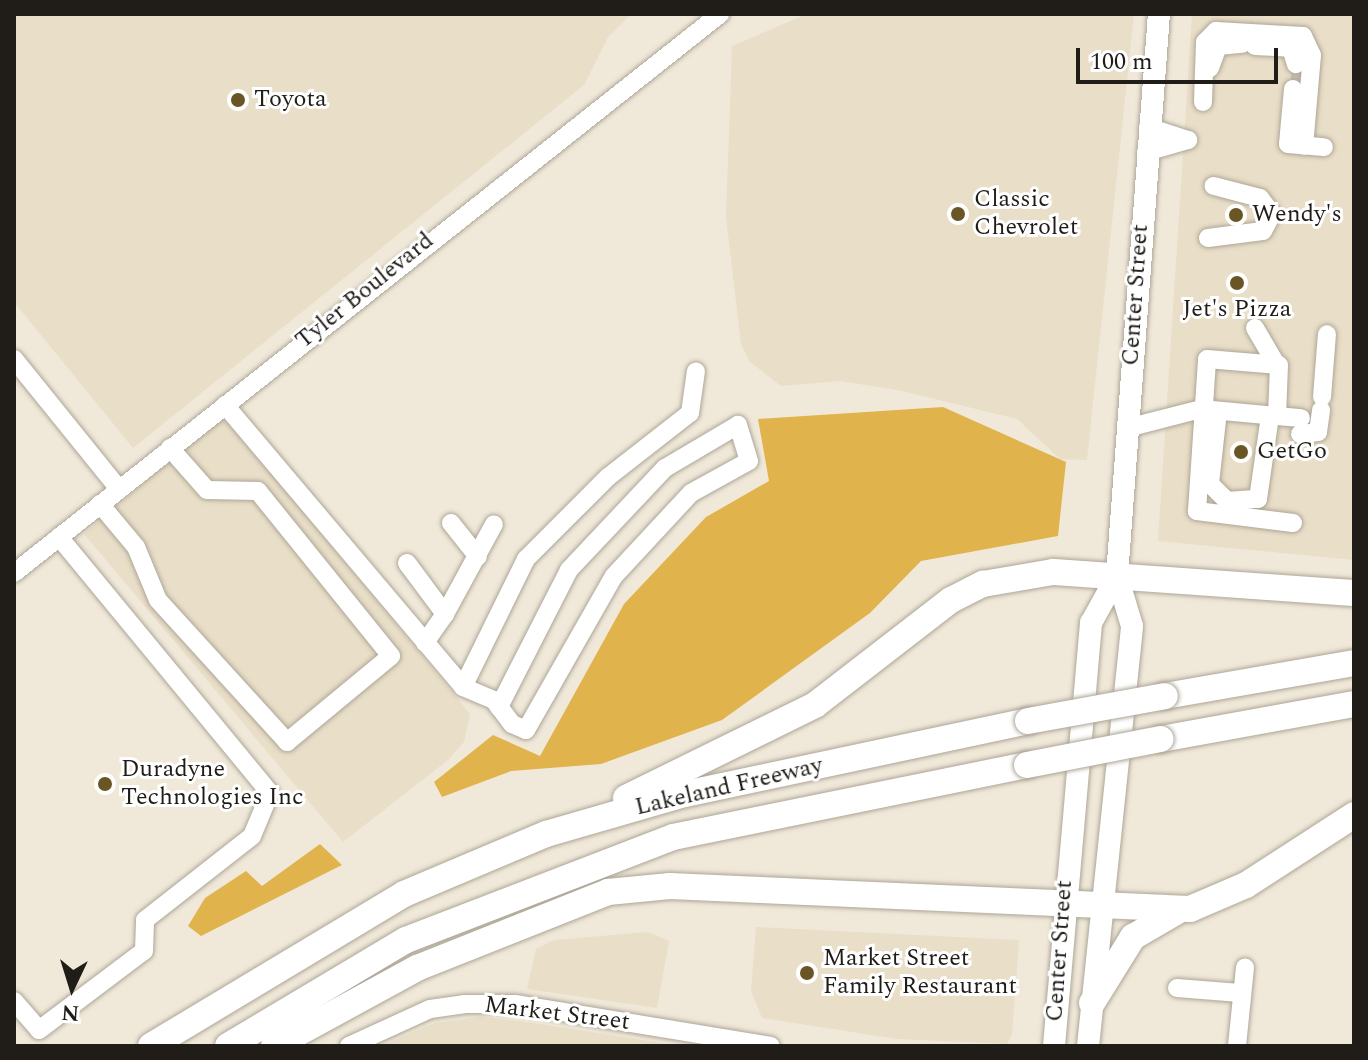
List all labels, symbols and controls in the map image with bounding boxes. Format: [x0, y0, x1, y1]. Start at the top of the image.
scale bar [1080, 32, 1282, 82]
text: 100 m [1090, 44, 1153, 80]
place label: Toyota [254, 86, 327, 114]
marker: Toyota [229, 91, 247, 109]
place label: Classic Chevrolet [974, 186, 1078, 242]
place label: Wendy's [1252, 201, 1342, 229]
marker: Classic Chevrolet [949, 205, 967, 223]
marker: Wendy's [1227, 206, 1245, 224]
street label: Center Street [1117, 223, 1155, 367]
street label: Tyler Boulevard [290, 227, 440, 355]
marker: Jet's Pizza [1228, 274, 1246, 292]
place label: Jet's Pizza [1182, 296, 1292, 324]
place label: GetGo [1257, 438, 1327, 466]
marker: GetGo [1232, 443, 1250, 461]
street label: Lakeland Freeway [632, 751, 826, 823]
place label: Duradyne Technologies Inc [121, 756, 303, 812]
marker: Duradyne Technologies Inc [96, 775, 114, 793]
street label: Center Street [1041, 879, 1079, 1023]
place label: Market Street Family Restaurant [823, 945, 1017, 1001]
north arrow [32, 948, 112, 1028]
marker: Market Street Family Restaurant [798, 964, 816, 982]
street label: Market Street [483, 991, 631, 1037]
text: N [60, 995, 80, 1030]

